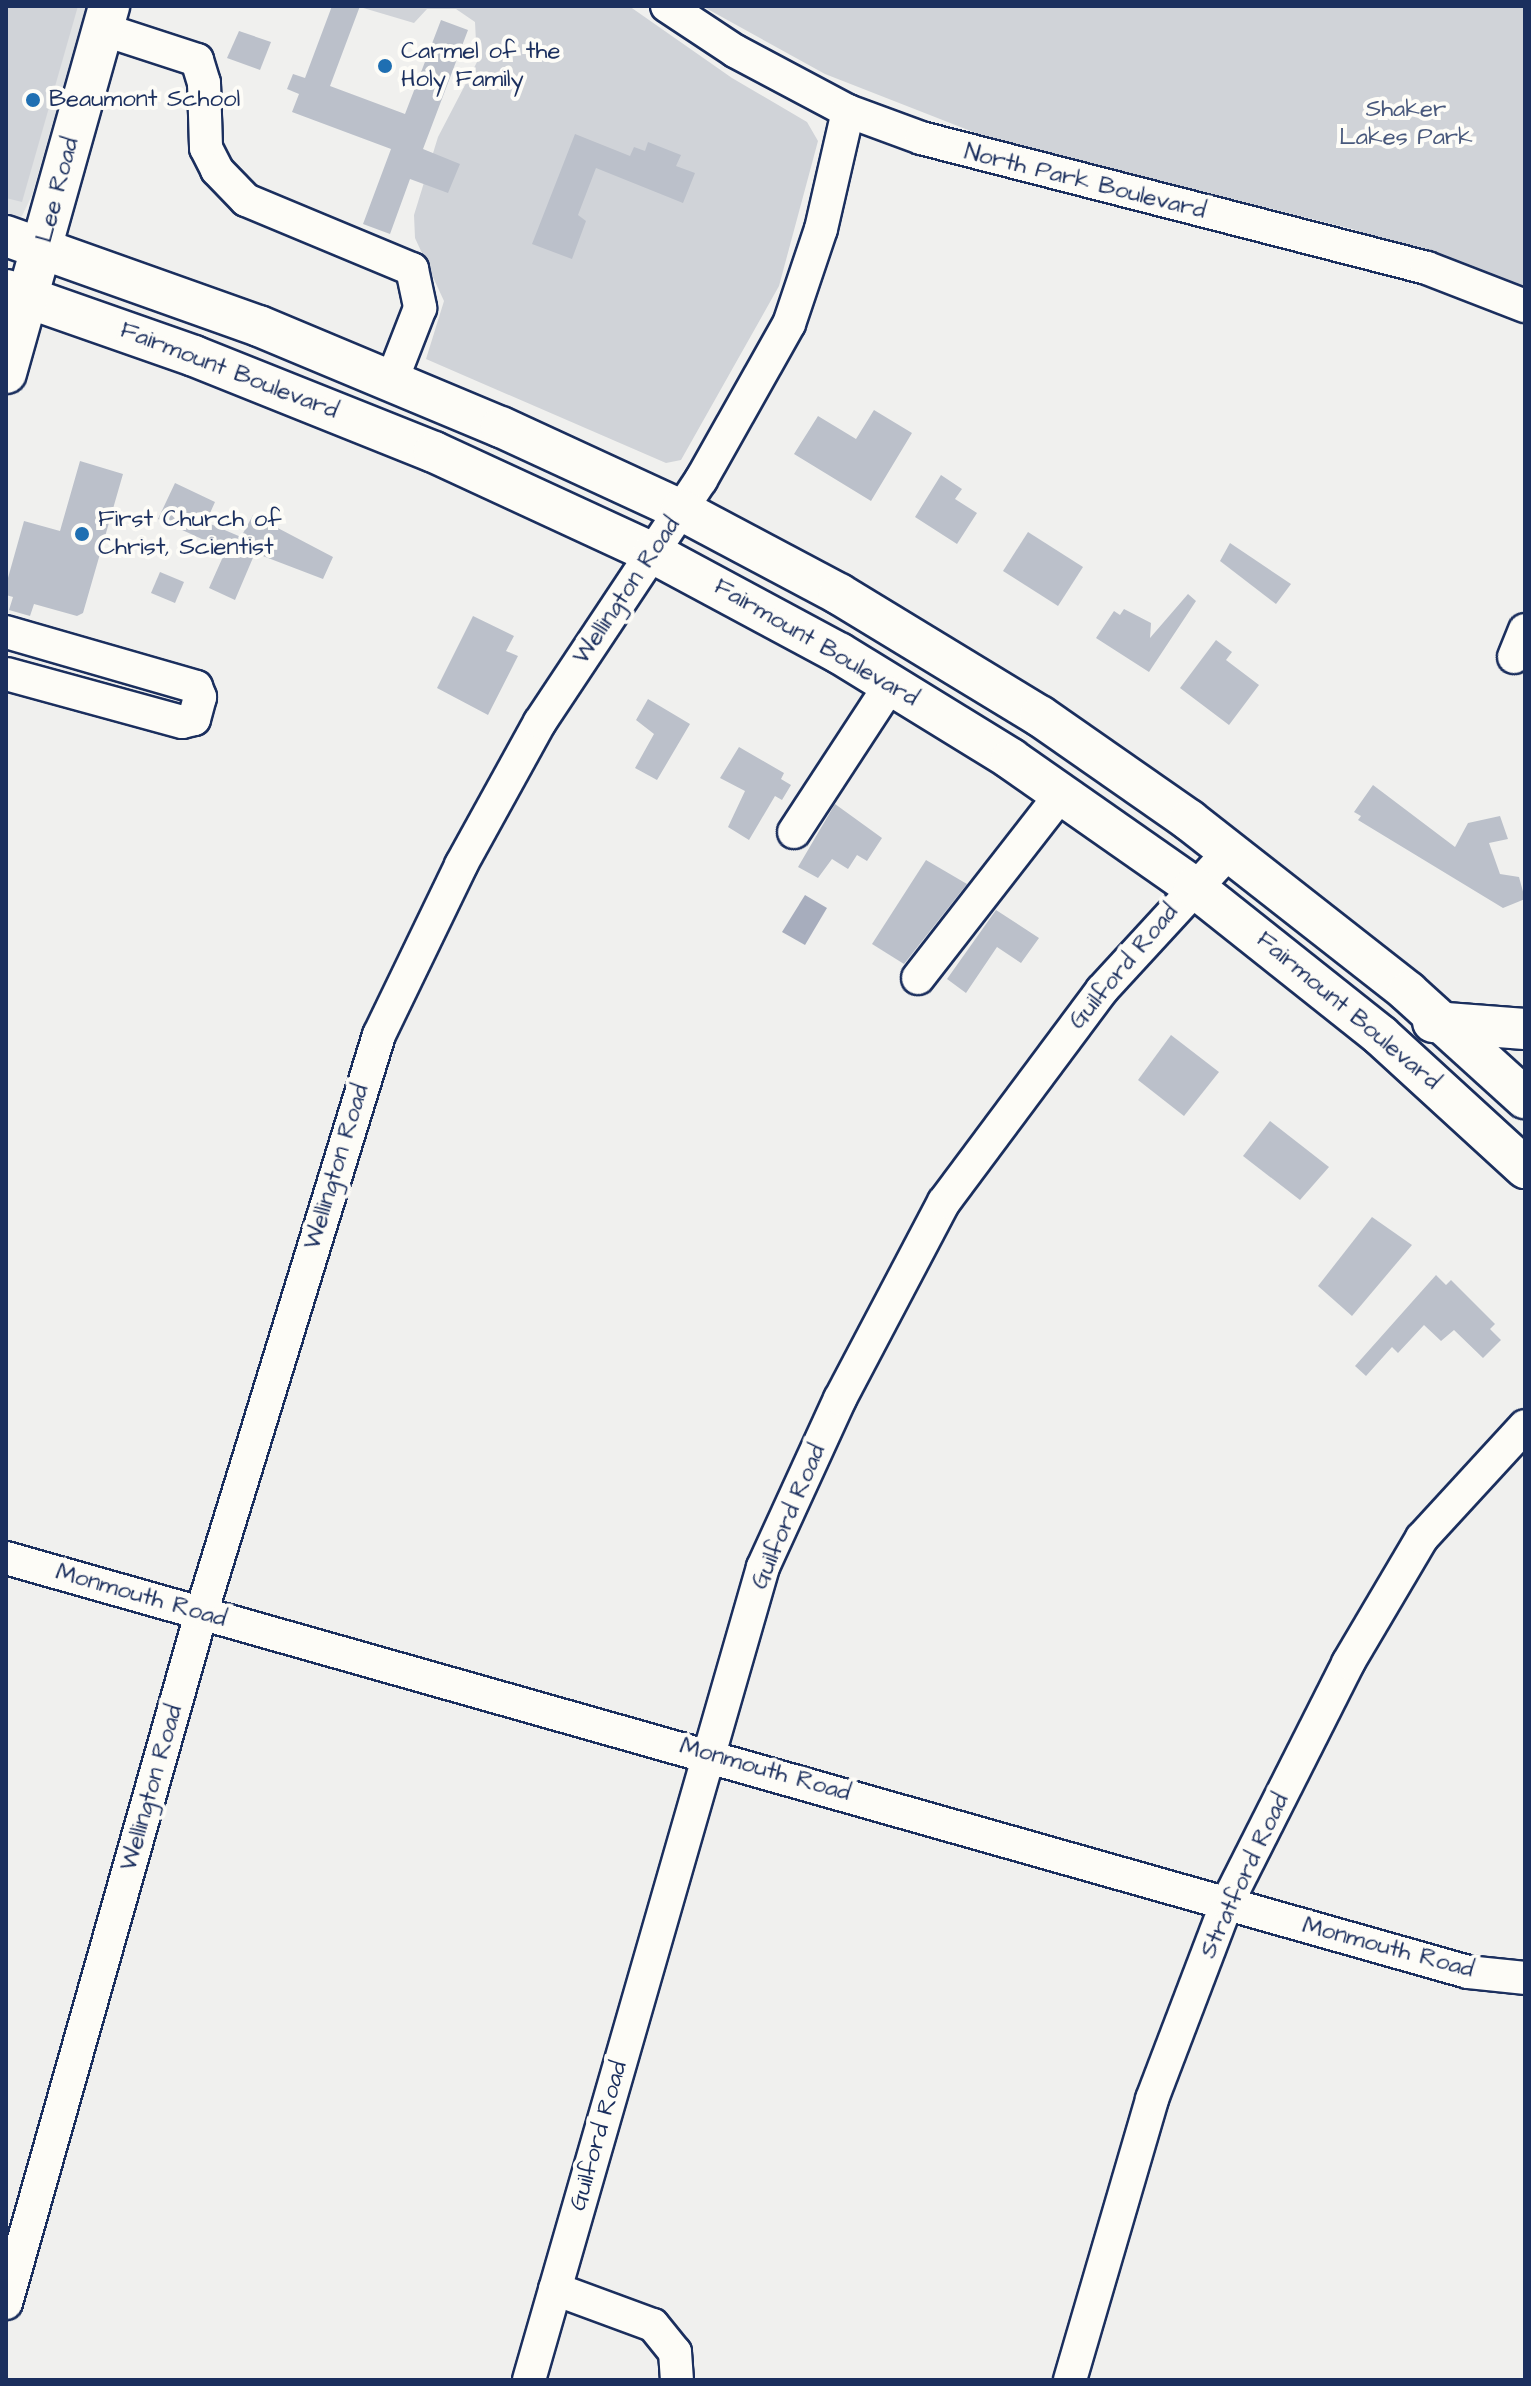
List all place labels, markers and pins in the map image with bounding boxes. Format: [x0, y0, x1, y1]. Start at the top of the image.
place label: Carmel of the Holy Family [401, 38, 560, 94]
marker: Carmel of the Holy Family [376, 57, 394, 75]
place label: Beaumont School [49, 86, 240, 114]
marker: Beaumont School [24, 91, 42, 109]
place label: First Church of Christ, Scientist [98, 506, 282, 562]
marker: First Church of Christ, Scientist [73, 525, 91, 543]

